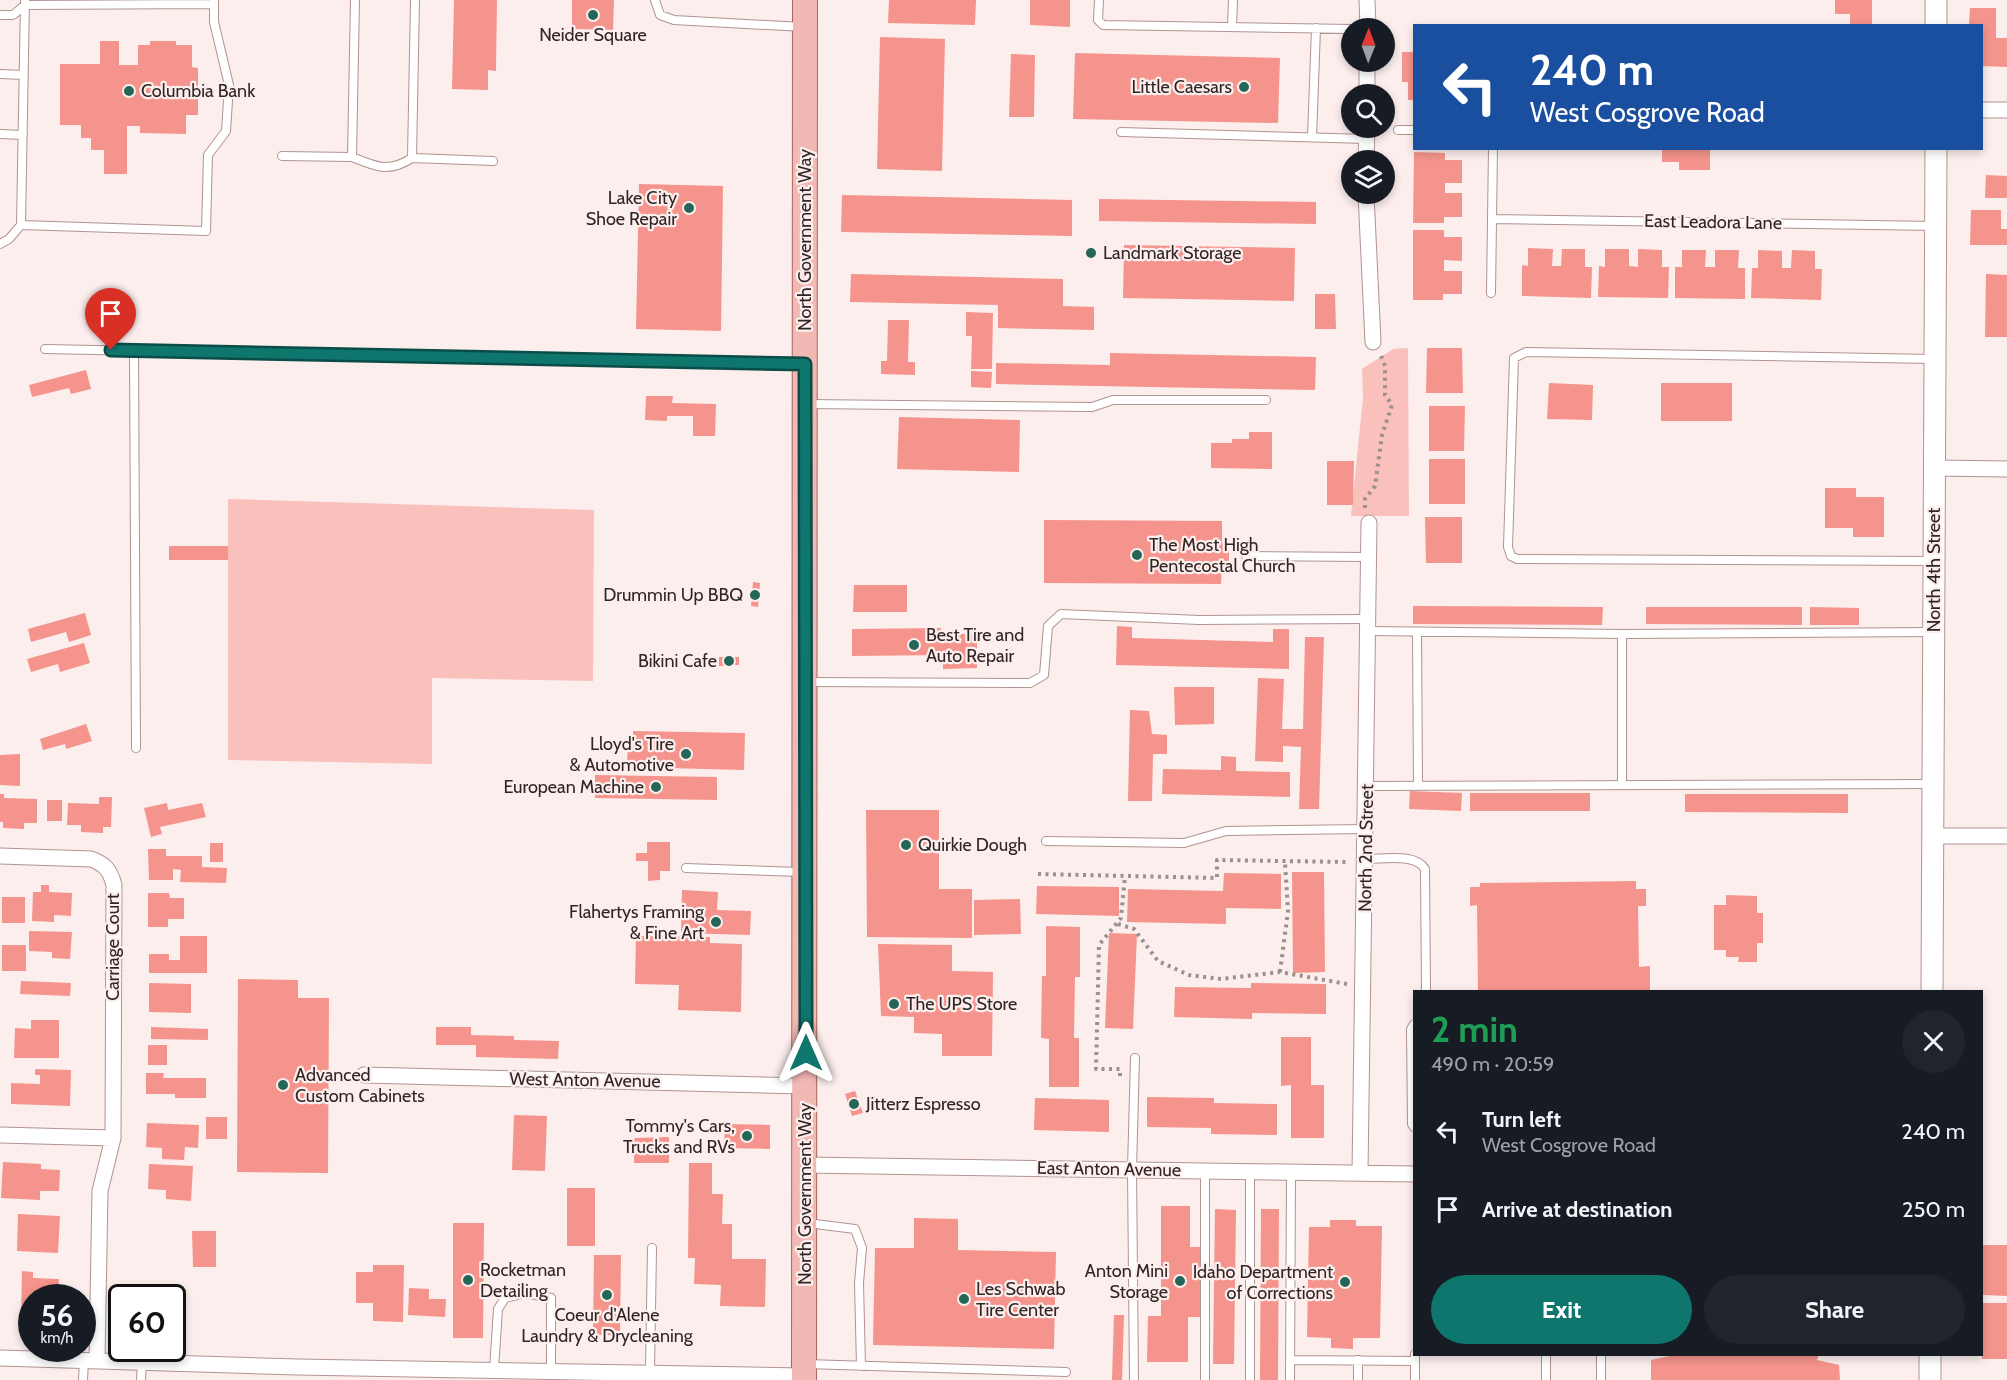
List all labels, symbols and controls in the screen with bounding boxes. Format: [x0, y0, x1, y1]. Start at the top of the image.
marker: Neider Square [586, 8, 600, 22]
north arrow [1341, 18, 1395, 72]
map controls [1341, 18, 1395, 204]
place label: Neider Square [539, 24, 647, 46]
text: 240 m [1530, 44, 1654, 96]
icon: left [1431, 48, 1509, 126]
place label: Little Caesars [1131, 76, 1232, 98]
place label: Columbia Bank [141, 80, 256, 102]
marker: Little Caesars [1237, 80, 1251, 94]
marker: Columbia Bank [122, 84, 136, 98]
button: search [1341, 84, 1395, 138]
text: West Cosgrove Road [1530, 96, 1765, 129]
street label: North Government Way [794, 149, 816, 331]
button: layers [1341, 150, 1395, 204]
place label: Lake City Shoe Repair [586, 187, 677, 230]
marker: Lake City Shoe Repair [682, 201, 696, 215]
street label: East Leadora Lane [1644, 210, 1782, 234]
place label: Landmark Storage [1103, 242, 1241, 264]
marker: Landmark Storage [1084, 246, 1098, 260]
pin [85, 288, 136, 350]
icon: arrive [94, 297, 127, 330]
street label: North 4th Street [1923, 508, 1945, 632]
place label: The Most High Pentecostal Church [1149, 534, 1295, 577]
marker: The Most High Pentecostal Church [1130, 548, 1144, 562]
place label: Drummin Up BBQ [603, 584, 743, 606]
marker: Drummin Up BBQ [748, 588, 762, 602]
place label: Best Tire and Auto Repair [926, 624, 1024, 667]
marker: Best Tire and Auto Repair [907, 638, 921, 652]
place label: Bikini Cafe [638, 650, 717, 672]
marker: Bikini Cafe [722, 654, 736, 668]
place label: Lloyd's Tire & Automotive [569, 733, 674, 776]
marker: Lloyd's Tire & Automotive [679, 747, 693, 761]
place label: European Machine [503, 776, 644, 798]
marker: European Machine [649, 780, 663, 794]
street label: North 2nd Street [1354, 784, 1378, 912]
place label: Quirkie Dough [918, 834, 1027, 856]
marker: Quirkie Dough [899, 838, 913, 852]
street label: Carriage Court [102, 893, 124, 1001]
place label: Flahertys Framing & Fine Art [569, 901, 705, 944]
marker: Flahertys Framing & Fine Art [709, 915, 723, 929]
place label: The UPS Store [906, 993, 1017, 1015]
marker: The UPS Store [887, 997, 901, 1011]
text: 2 min [1431, 1007, 1518, 1051]
button: close [1902, 1010, 1965, 1073]
position arrow [774, 1021, 838, 1085]
text: 490 m · 20:59 [1431, 1052, 1554, 1076]
place label: Advanced Custom Cabinets [295, 1064, 425, 1107]
street label: West Anton Avenue [509, 1068, 661, 1092]
marker: Advanced Custom Cabinets [276, 1078, 290, 1092]
place label: Jitterz Espresso [865, 1093, 981, 1115]
marker: Jitterz Espresso [847, 1097, 861, 1111]
street label: North Government Way [794, 1103, 816, 1285]
text: Turn left [1482, 1106, 1561, 1133]
place label: Tommy's Cars, Trucks and RVs [623, 1115, 735, 1158]
icon: left [1431, 1115, 1464, 1148]
text: 240 m [1901, 1118, 1965, 1145]
marker: Tommy's Cars, Trucks and RVs [740, 1129, 754, 1143]
text: West Cosgrove Road [1482, 1133, 1656, 1157]
street label: East Anton Avenue [1037, 1157, 1181, 1181]
icon: arrive [1431, 1193, 1464, 1226]
text: Arrive at destination [1482, 1196, 1672, 1223]
text: 250 m [1902, 1196, 1965, 1223]
place label: Rocketman Detailing [480, 1259, 566, 1302]
place label: Anton Mini Storage [1085, 1260, 1168, 1303]
place label: Idaho Department of Corrections [1193, 1261, 1333, 1304]
marker: Rocketman Detailing [461, 1273, 475, 1287]
marker: Anton Mini Storage [1173, 1274, 1187, 1288]
marker: Idaho Department of Corrections [1338, 1275, 1352, 1289]
button: Exit [1431, 1275, 1692, 1344]
button: Share [1704, 1275, 1965, 1344]
place label: Les Schwab Tire Center [976, 1278, 1065, 1321]
speed limit sign: 60 [108, 1284, 186, 1362]
marker: Coeur d'Alene Laundry & Drycleaning [600, 1288, 614, 1302]
marker: Les Schwab Tire Center [957, 1292, 971, 1306]
text: 56 [41, 1297, 73, 1334]
place label: Coeur d'Alene Laundry & Drycleaning [521, 1304, 694, 1347]
text: km/h [41, 1329, 73, 1347]

